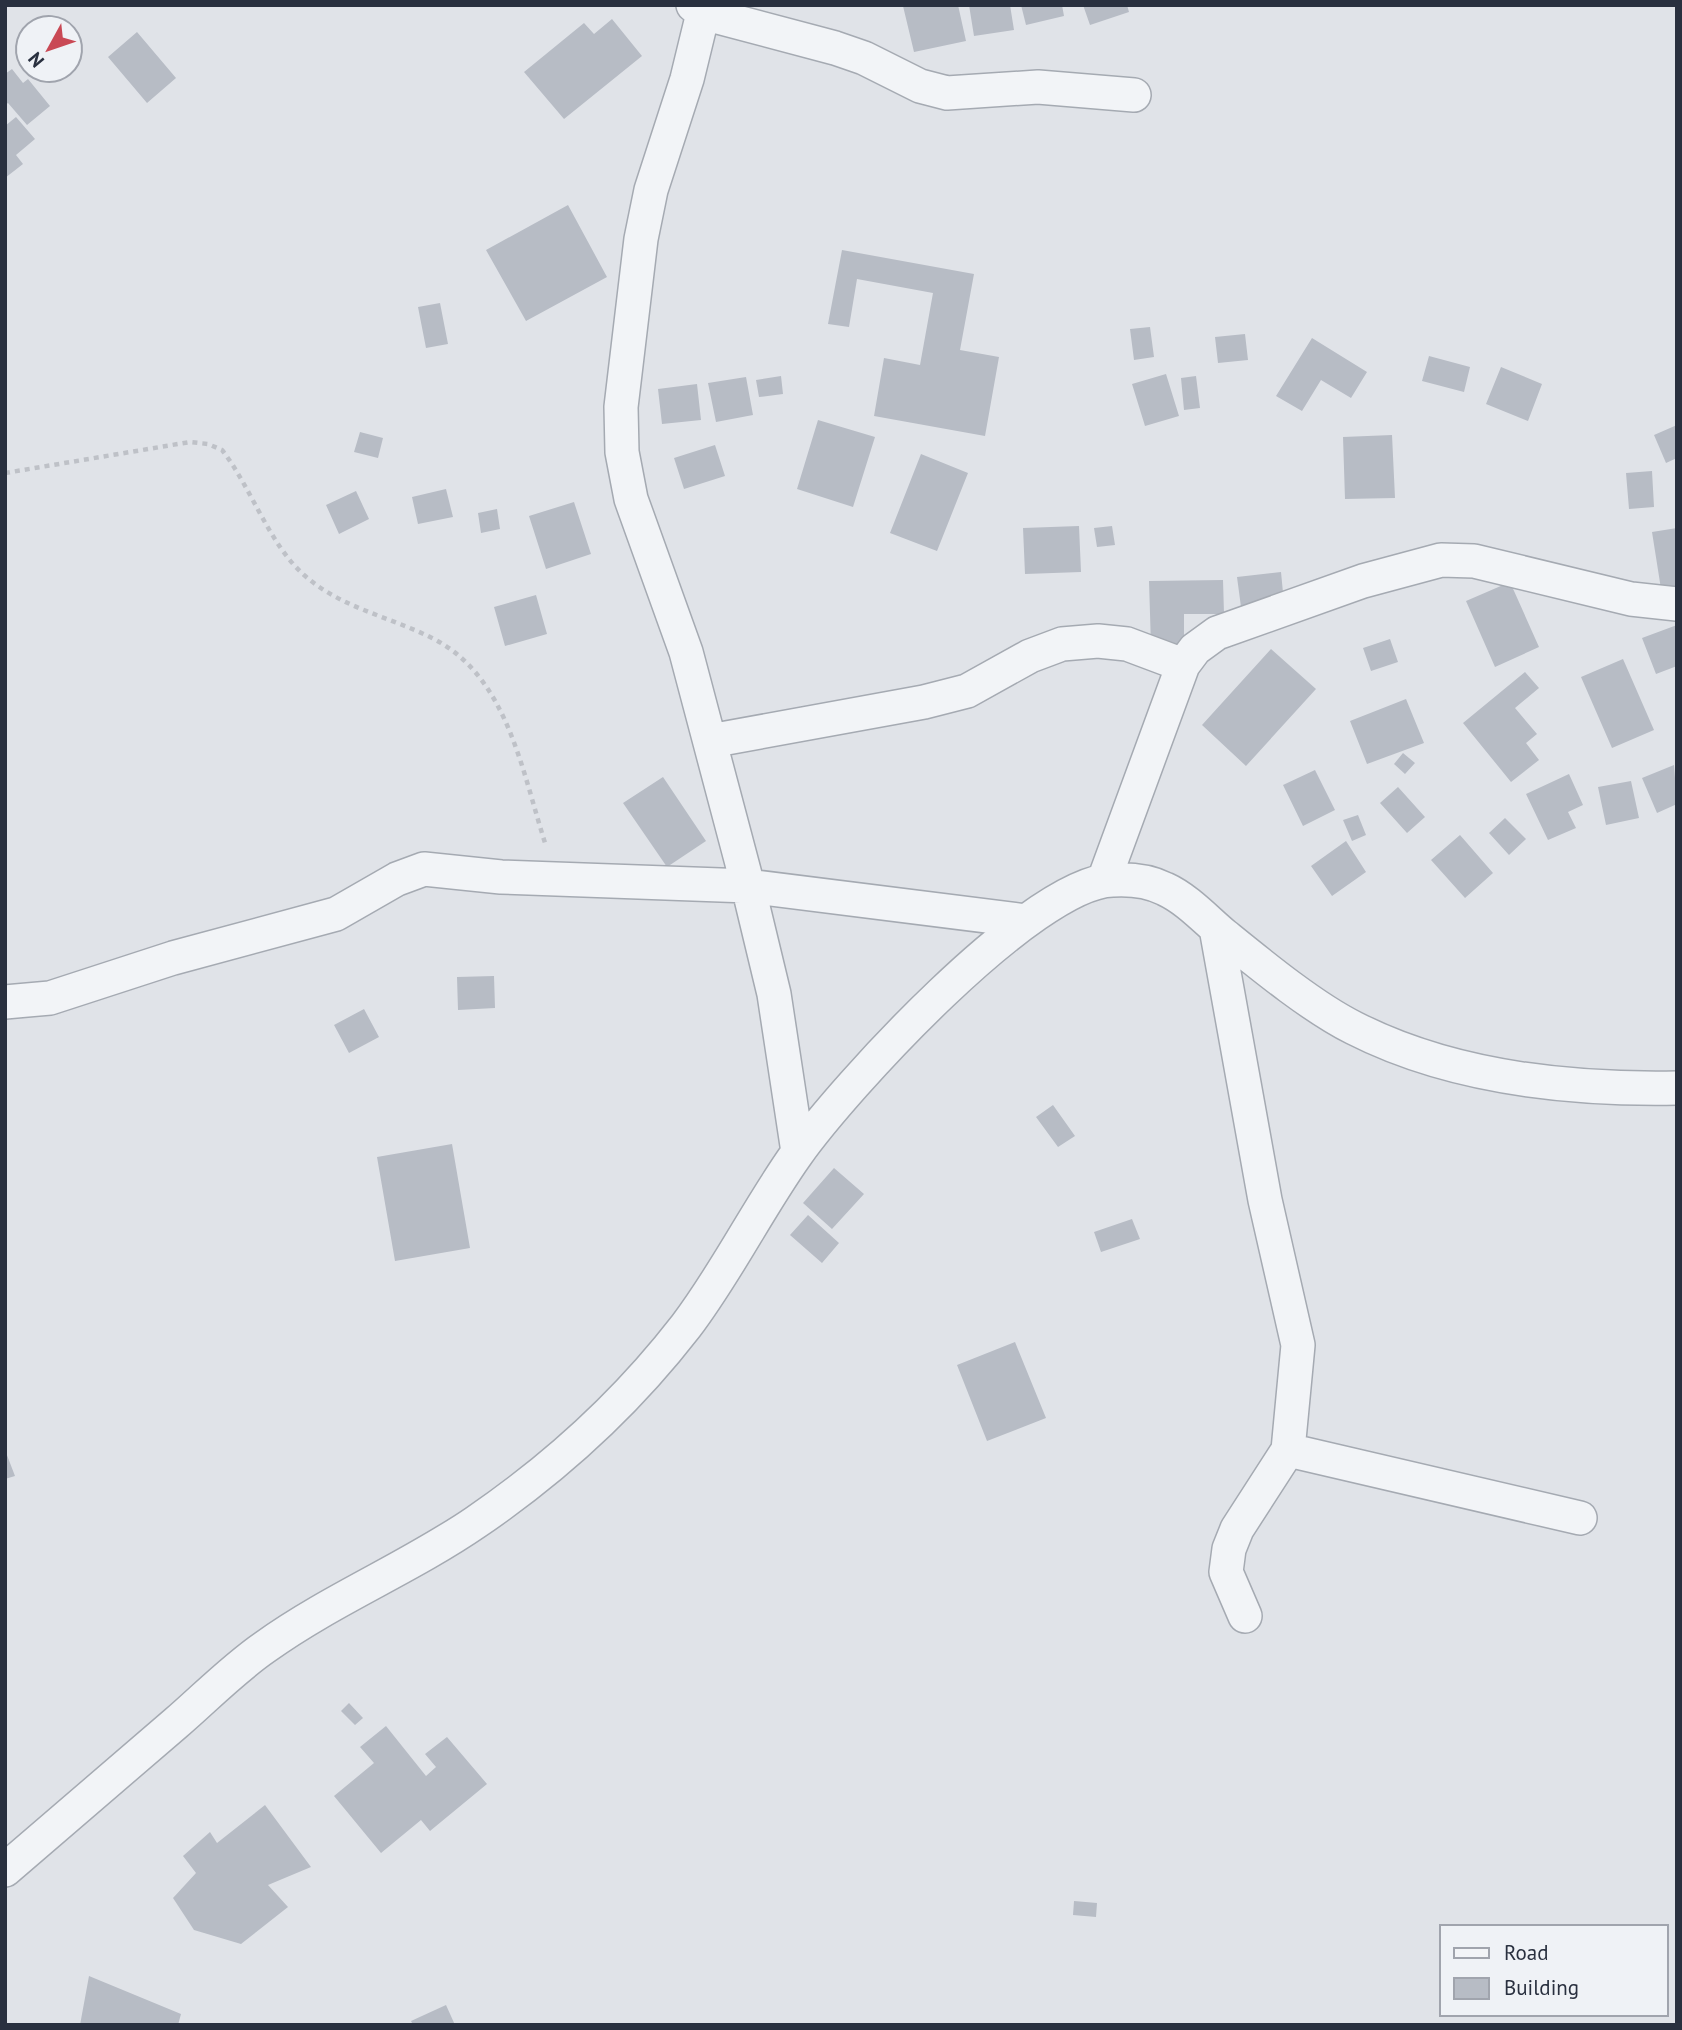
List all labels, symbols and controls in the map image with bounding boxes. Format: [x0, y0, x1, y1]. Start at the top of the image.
north arrow [14, 14, 84, 84]
text: N [23, 47, 49, 72]
legend [1440, 1925, 1668, 2016]
text: Road [1504, 1939, 1548, 1966]
text: Building [1504, 1974, 1579, 2001]

